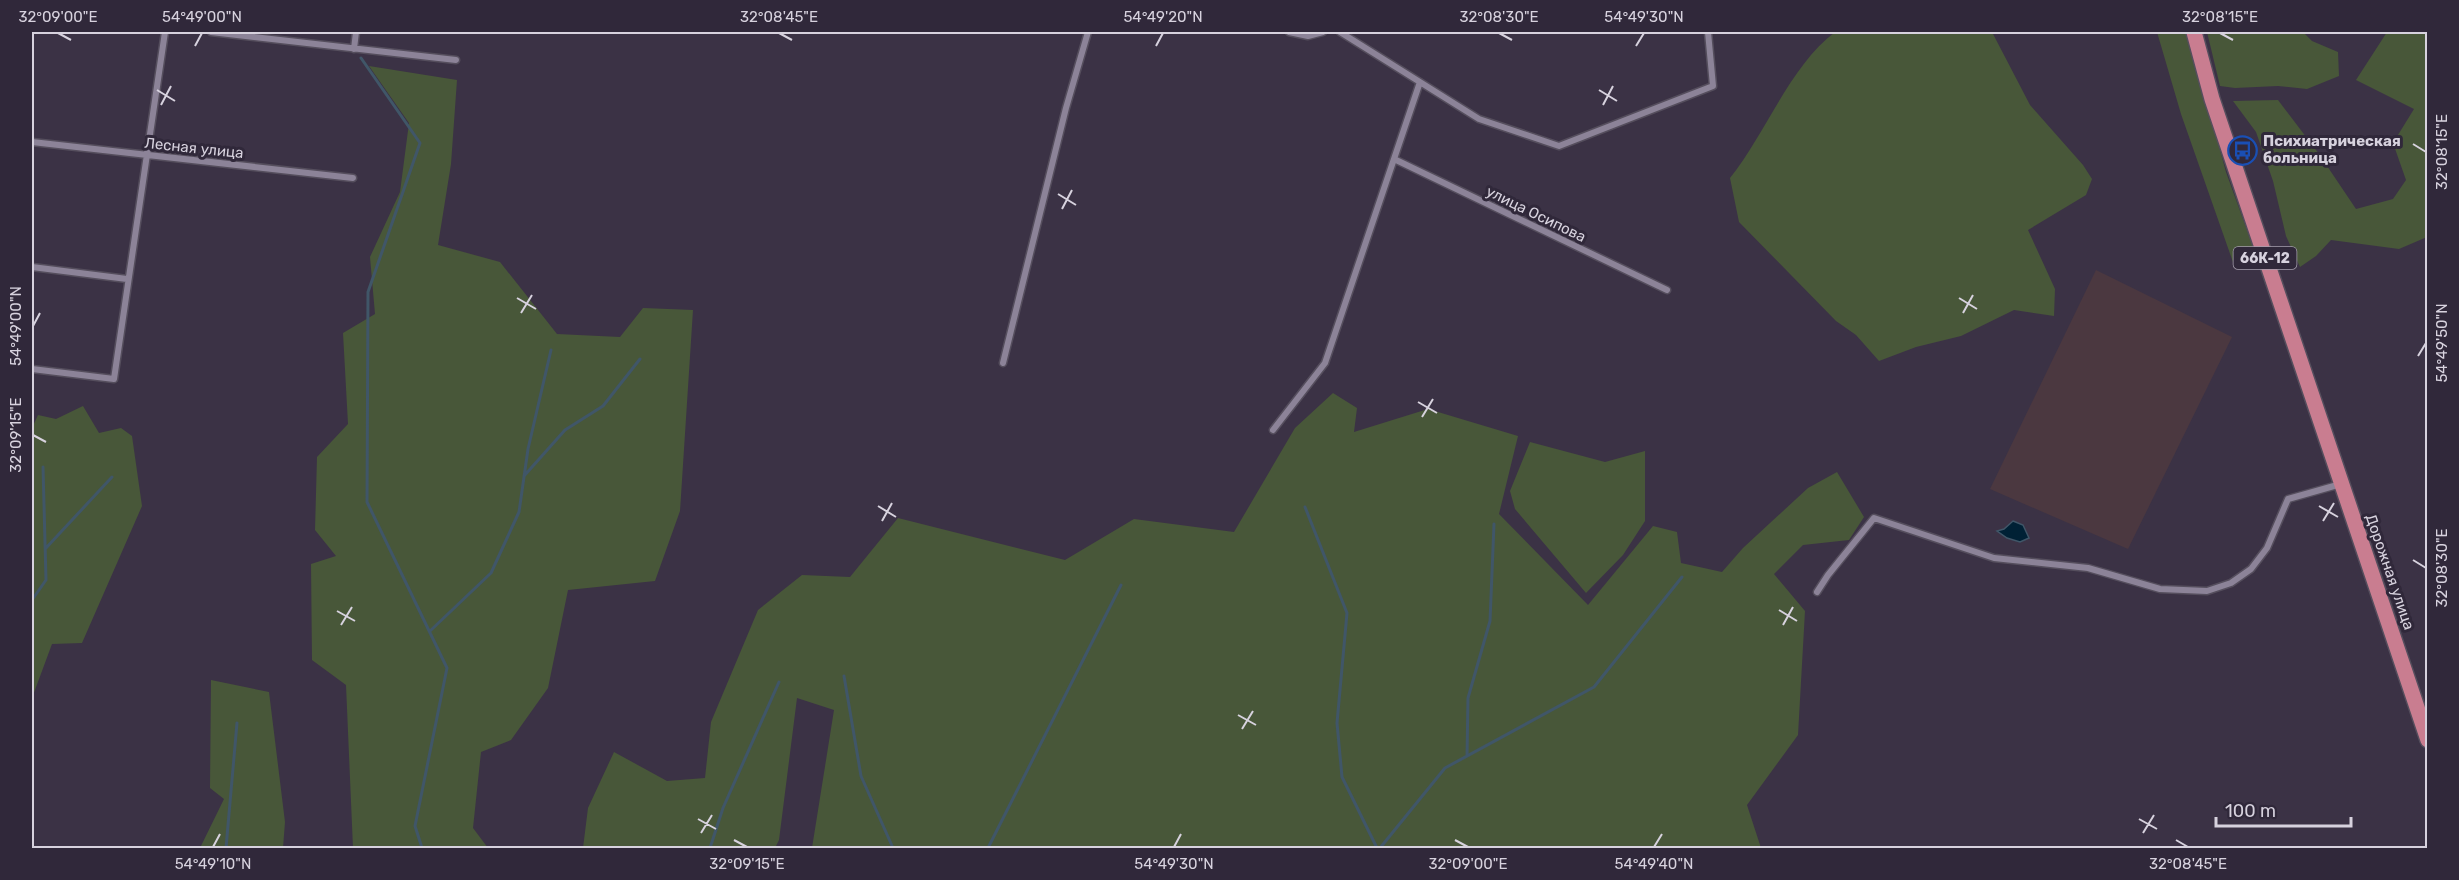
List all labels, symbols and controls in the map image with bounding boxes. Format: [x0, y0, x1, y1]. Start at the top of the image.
text: 32°09'00"E [18, 8, 98, 26]
text: 54°49'00"N [162, 8, 242, 26]
text: 32°08'45"E [740, 8, 818, 26]
text: 54°49'20"N [1123, 8, 1203, 26]
text: 32°08'30"E [1459, 8, 1539, 26]
text: 54°49'30"N [1604, 8, 1684, 26]
text: 32°08'15"E [2182, 8, 2258, 26]
text: 32°08'15"E [2433, 114, 2451, 190]
place label: Психиатрическая больница [2263, 132, 2401, 167]
street label: Лесная улица [143, 134, 245, 162]
bus stop icon: Психиатрическая больница [2226, 134, 2258, 166]
street label: улица Осипова [1483, 182, 1589, 246]
road number: 66К-12 [2234, 247, 2296, 269]
text: 54°49'00"N [7, 286, 25, 366]
text: 54°49'50"N [2433, 303, 2451, 383]
text: 32°09'15"E [7, 397, 25, 473]
street label: Дорожная улица [2362, 512, 2418, 632]
text: 32°08'30"E [2433, 528, 2451, 608]
scale bar [2216, 790, 2351, 828]
text: 100 m [2225, 800, 2276, 822]
text: 54°49'10"N [175, 855, 251, 873]
text: 32°09'15"E [709, 855, 785, 873]
text: 54°49'30"N [1134, 855, 1214, 873]
text: 32°09'00"E [1428, 855, 1508, 873]
text: 54°49'40"N [1615, 855, 1693, 873]
text: 32°08'45"E [2149, 855, 2227, 873]

